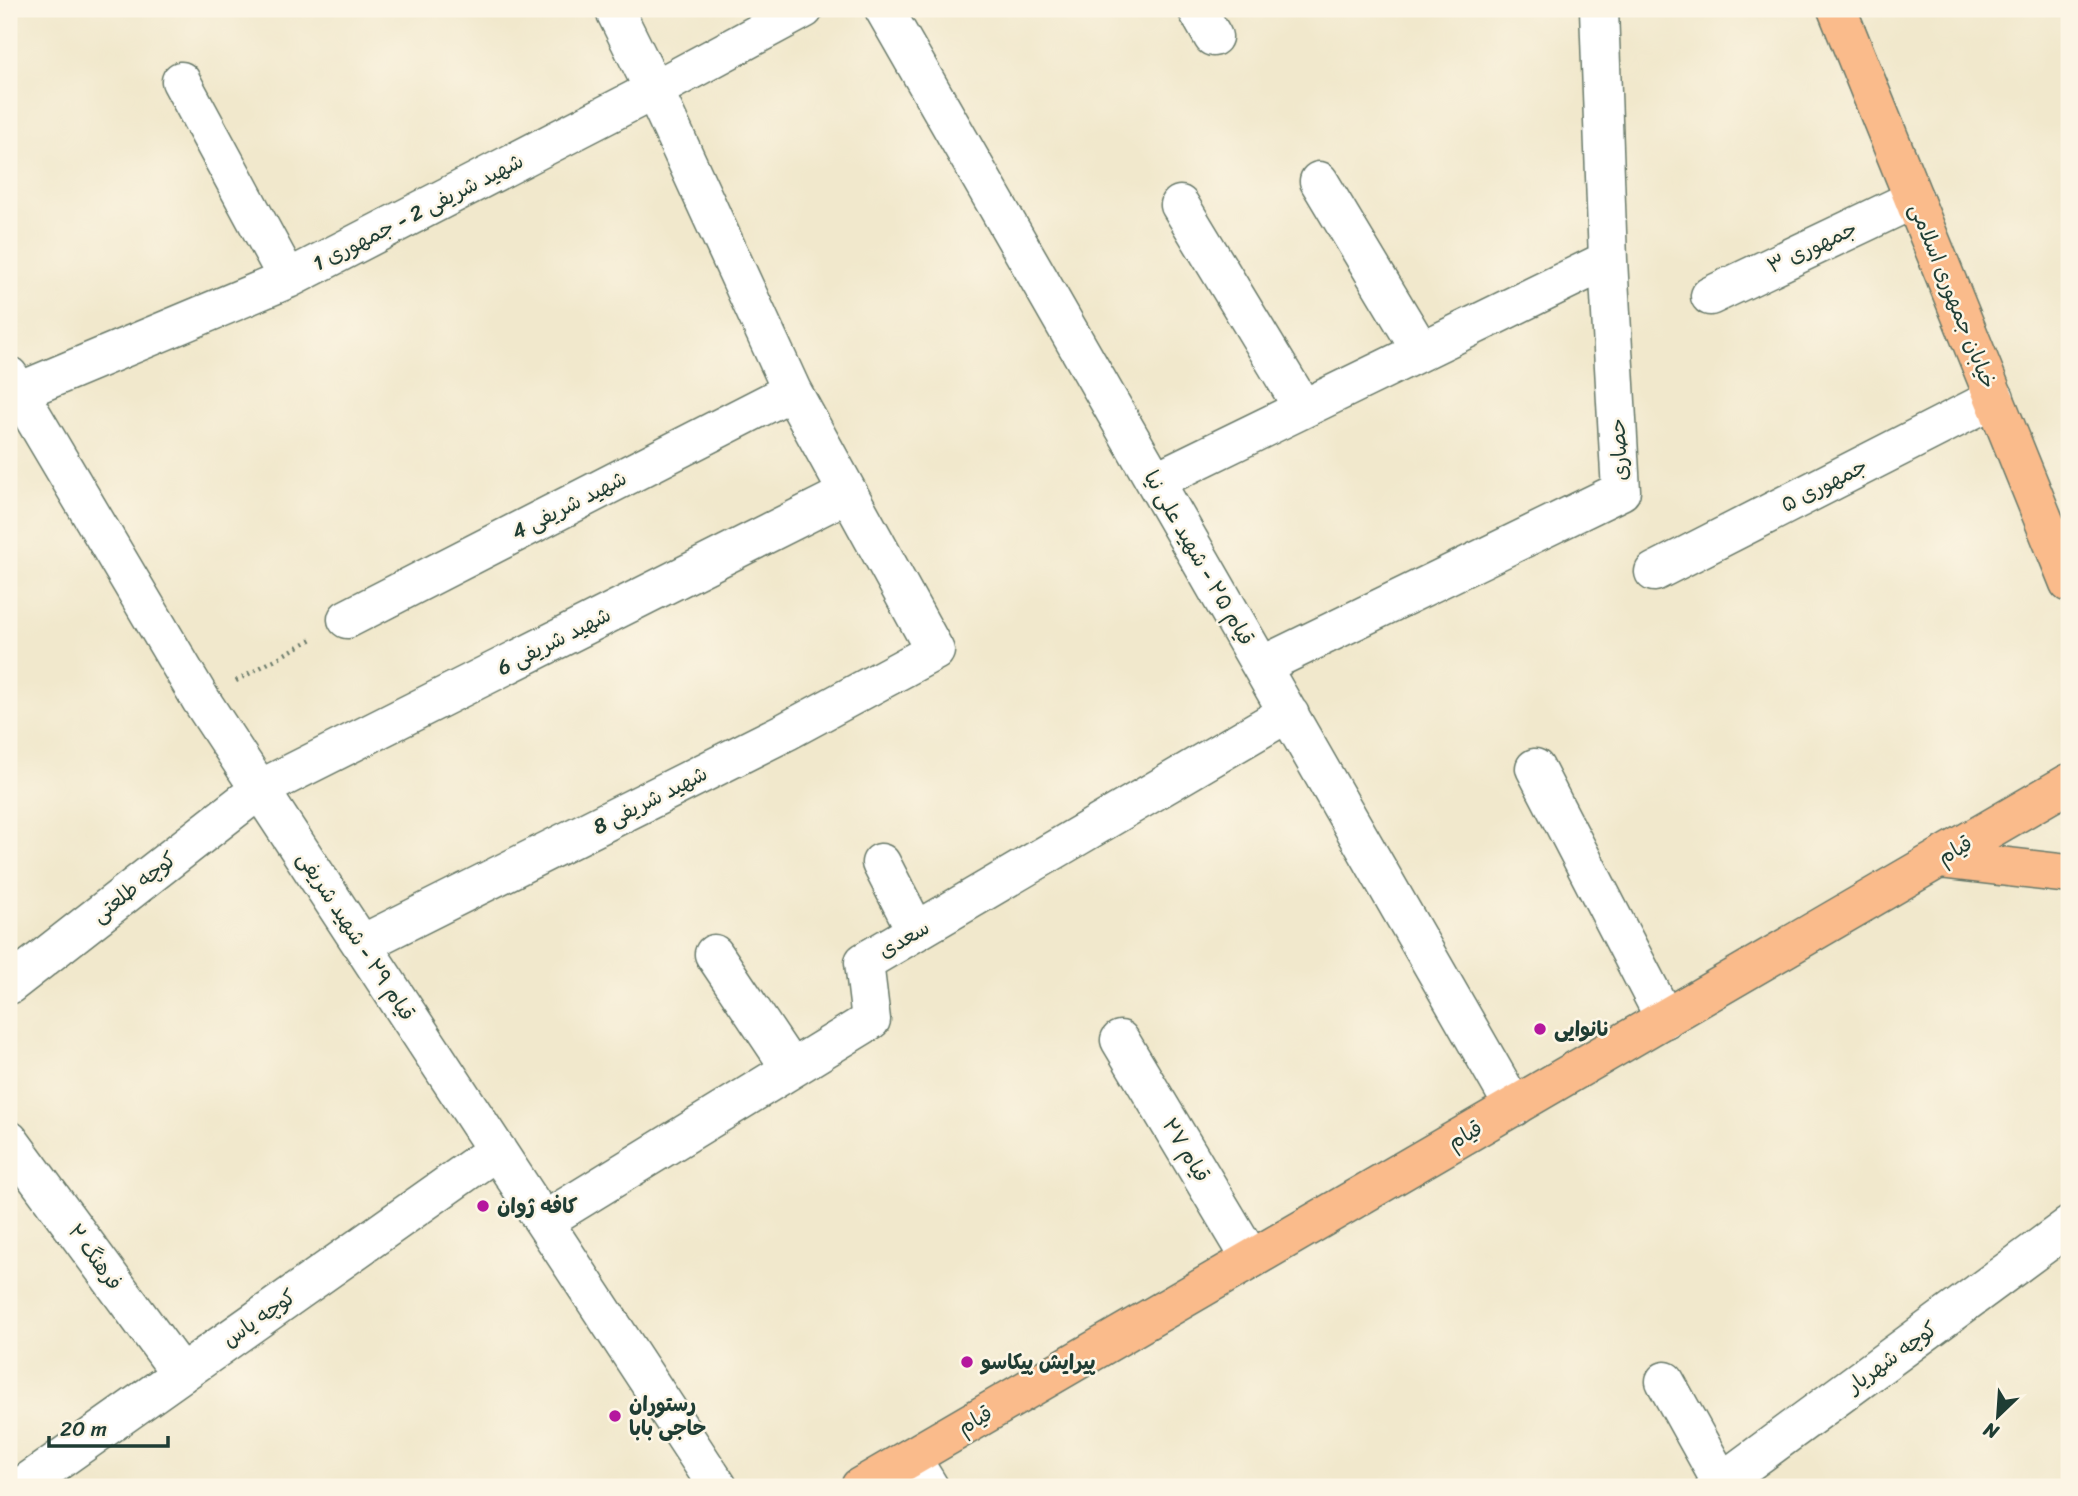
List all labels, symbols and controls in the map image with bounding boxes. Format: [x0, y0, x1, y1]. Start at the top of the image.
street label: شهید شریفی 2 - جمهوری 1 [306, 142, 530, 282]
street label: خیابان جمهوری اسلامی [1898, 197, 2008, 395]
street label: جمهوری ۳ [1760, 210, 1864, 284]
street label: حصاری [1598, 418, 1640, 482]
street label: جمهوری ۵ [1774, 447, 1874, 523]
street label: شهید شریفی 4 [504, 460, 634, 550]
street label: قیام ۲۵ - شهید علی نیا [1133, 463, 1265, 653]
street label: شهید شریفی 6 [490, 596, 618, 686]
street label: شهید شریفی 8 [586, 755, 714, 845]
street label: قیام [1930, 825, 1980, 875]
street label: کوچه طلعتی [83, 841, 185, 933]
street label: قیام ۲۹ - شهید شریفی [287, 843, 425, 1029]
street label: سعدی [871, 909, 937, 969]
place label: نانوایی [1554, 1010, 1610, 1048]
marker: نانوایی [1532, 1021, 1548, 1037]
street label: قیام ۲۷ [1152, 1110, 1220, 1190]
street label: قیام [1440, 1110, 1490, 1160]
place label: کافه ژوان [497, 1187, 578, 1225]
marker: کافه ژوان [475, 1198, 491, 1214]
street label: فرهنگ ۲ [57, 1215, 133, 1299]
street label: کوچه یاس [214, 1278, 304, 1358]
street label: کوچه شهریار [1837, 1311, 1946, 1405]
place label: پیرایش پیکاسو [979, 1343, 1096, 1381]
marker: پیرایش پیکاسو [959, 1354, 975, 1370]
north arrow [1962, 1380, 2032, 1450]
place label: رستوران حاجی بابا [629, 1385, 706, 1447]
street label: قیام [950, 1395, 1000, 1445]
scale bar [49, 1405, 168, 1449]
marker: رستوران حاجی بابا [607, 1408, 623, 1424]
text: 20 m [60, 1410, 107, 1448]
text: N [1977, 1413, 2005, 1449]

